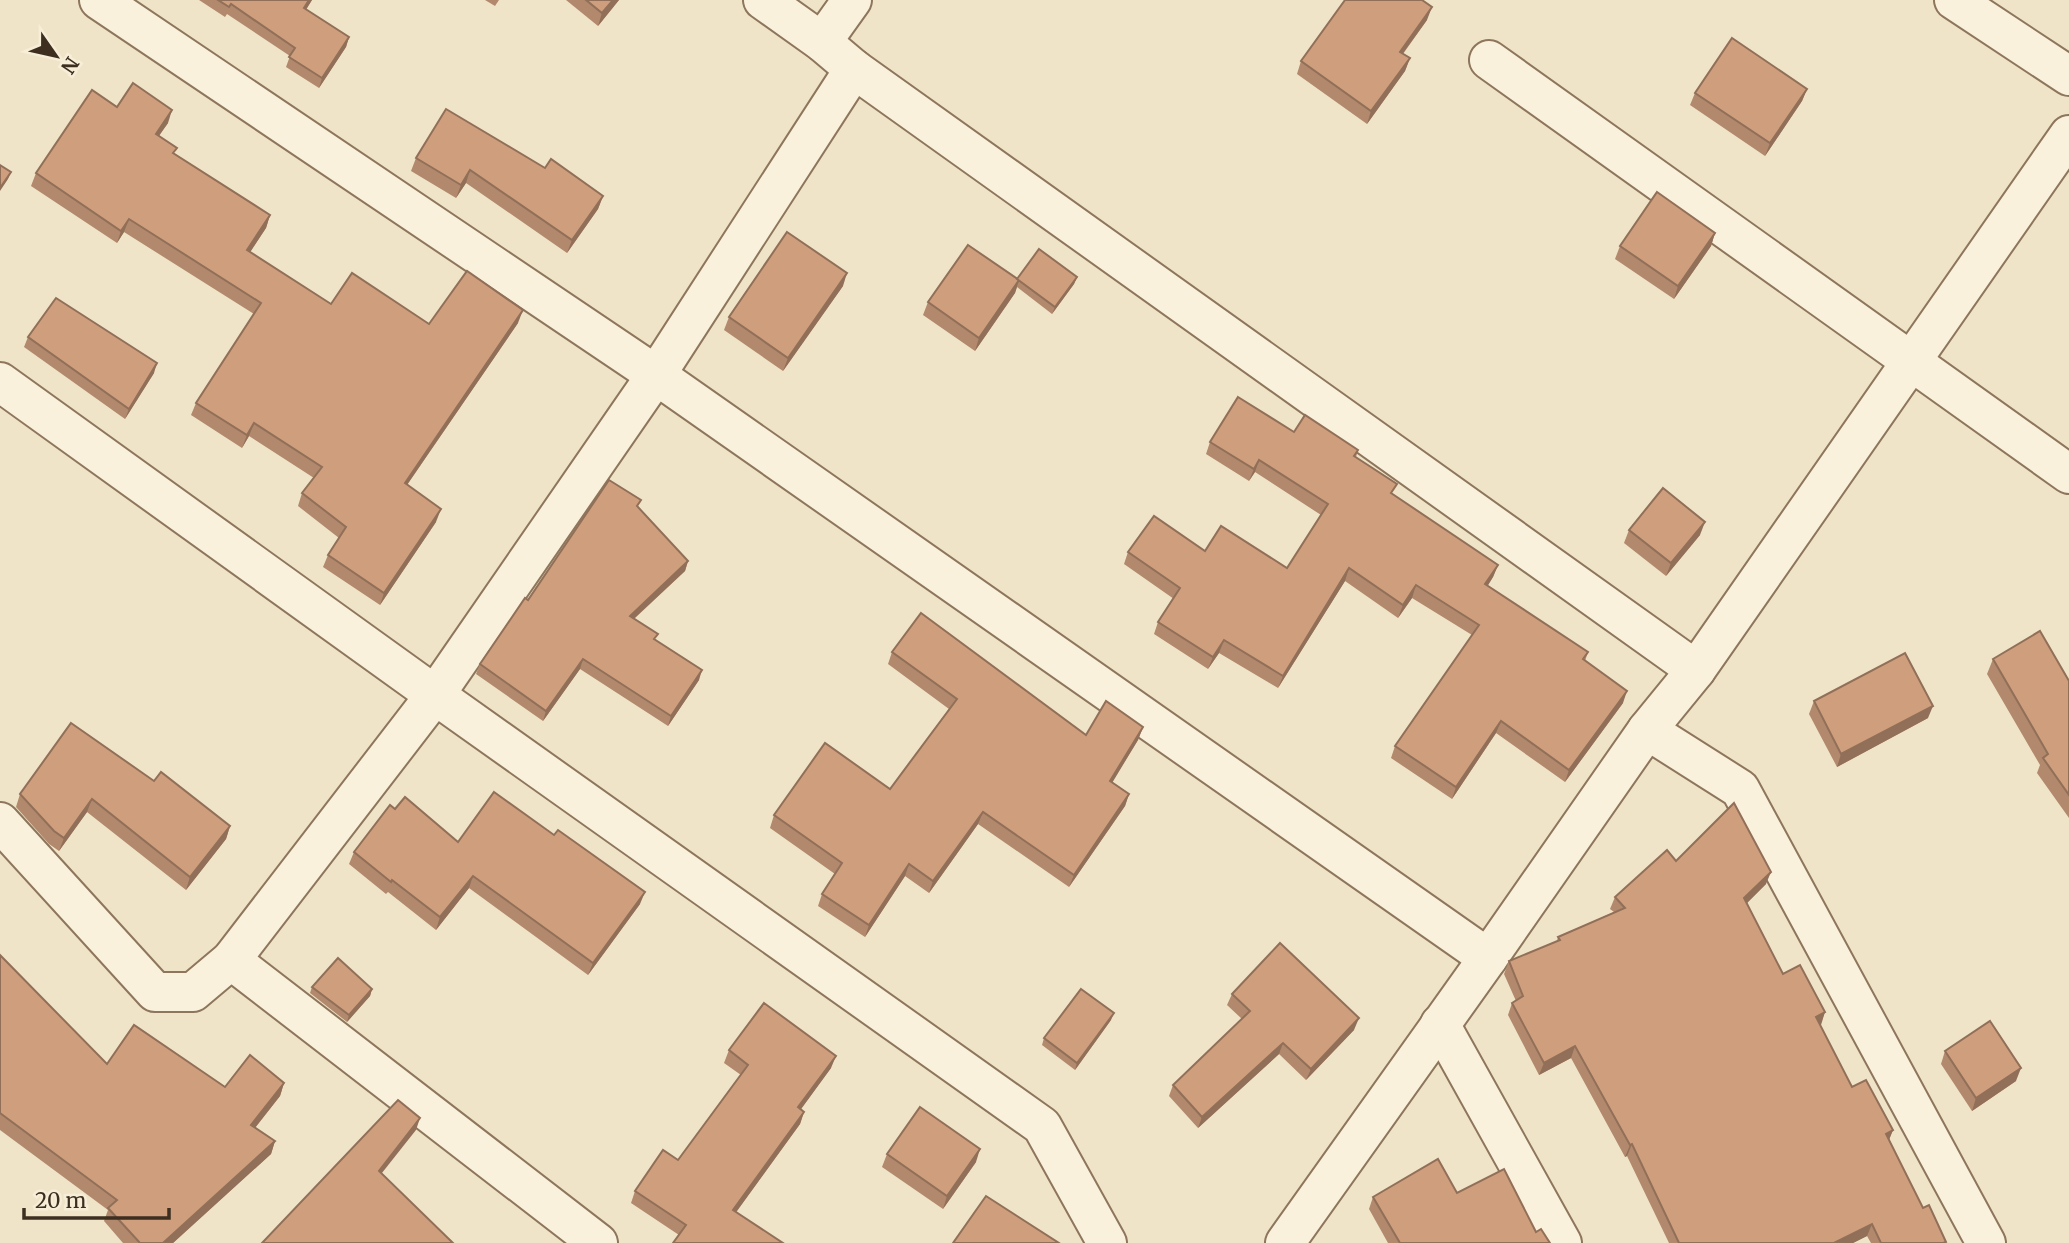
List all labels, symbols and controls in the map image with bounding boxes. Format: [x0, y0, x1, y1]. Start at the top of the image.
north arrow [21, 21, 91, 91]
text: N [56, 53, 84, 78]
scale bar [24, 1176, 170, 1220]
text: 20 m [35, 1187, 87, 1214]

